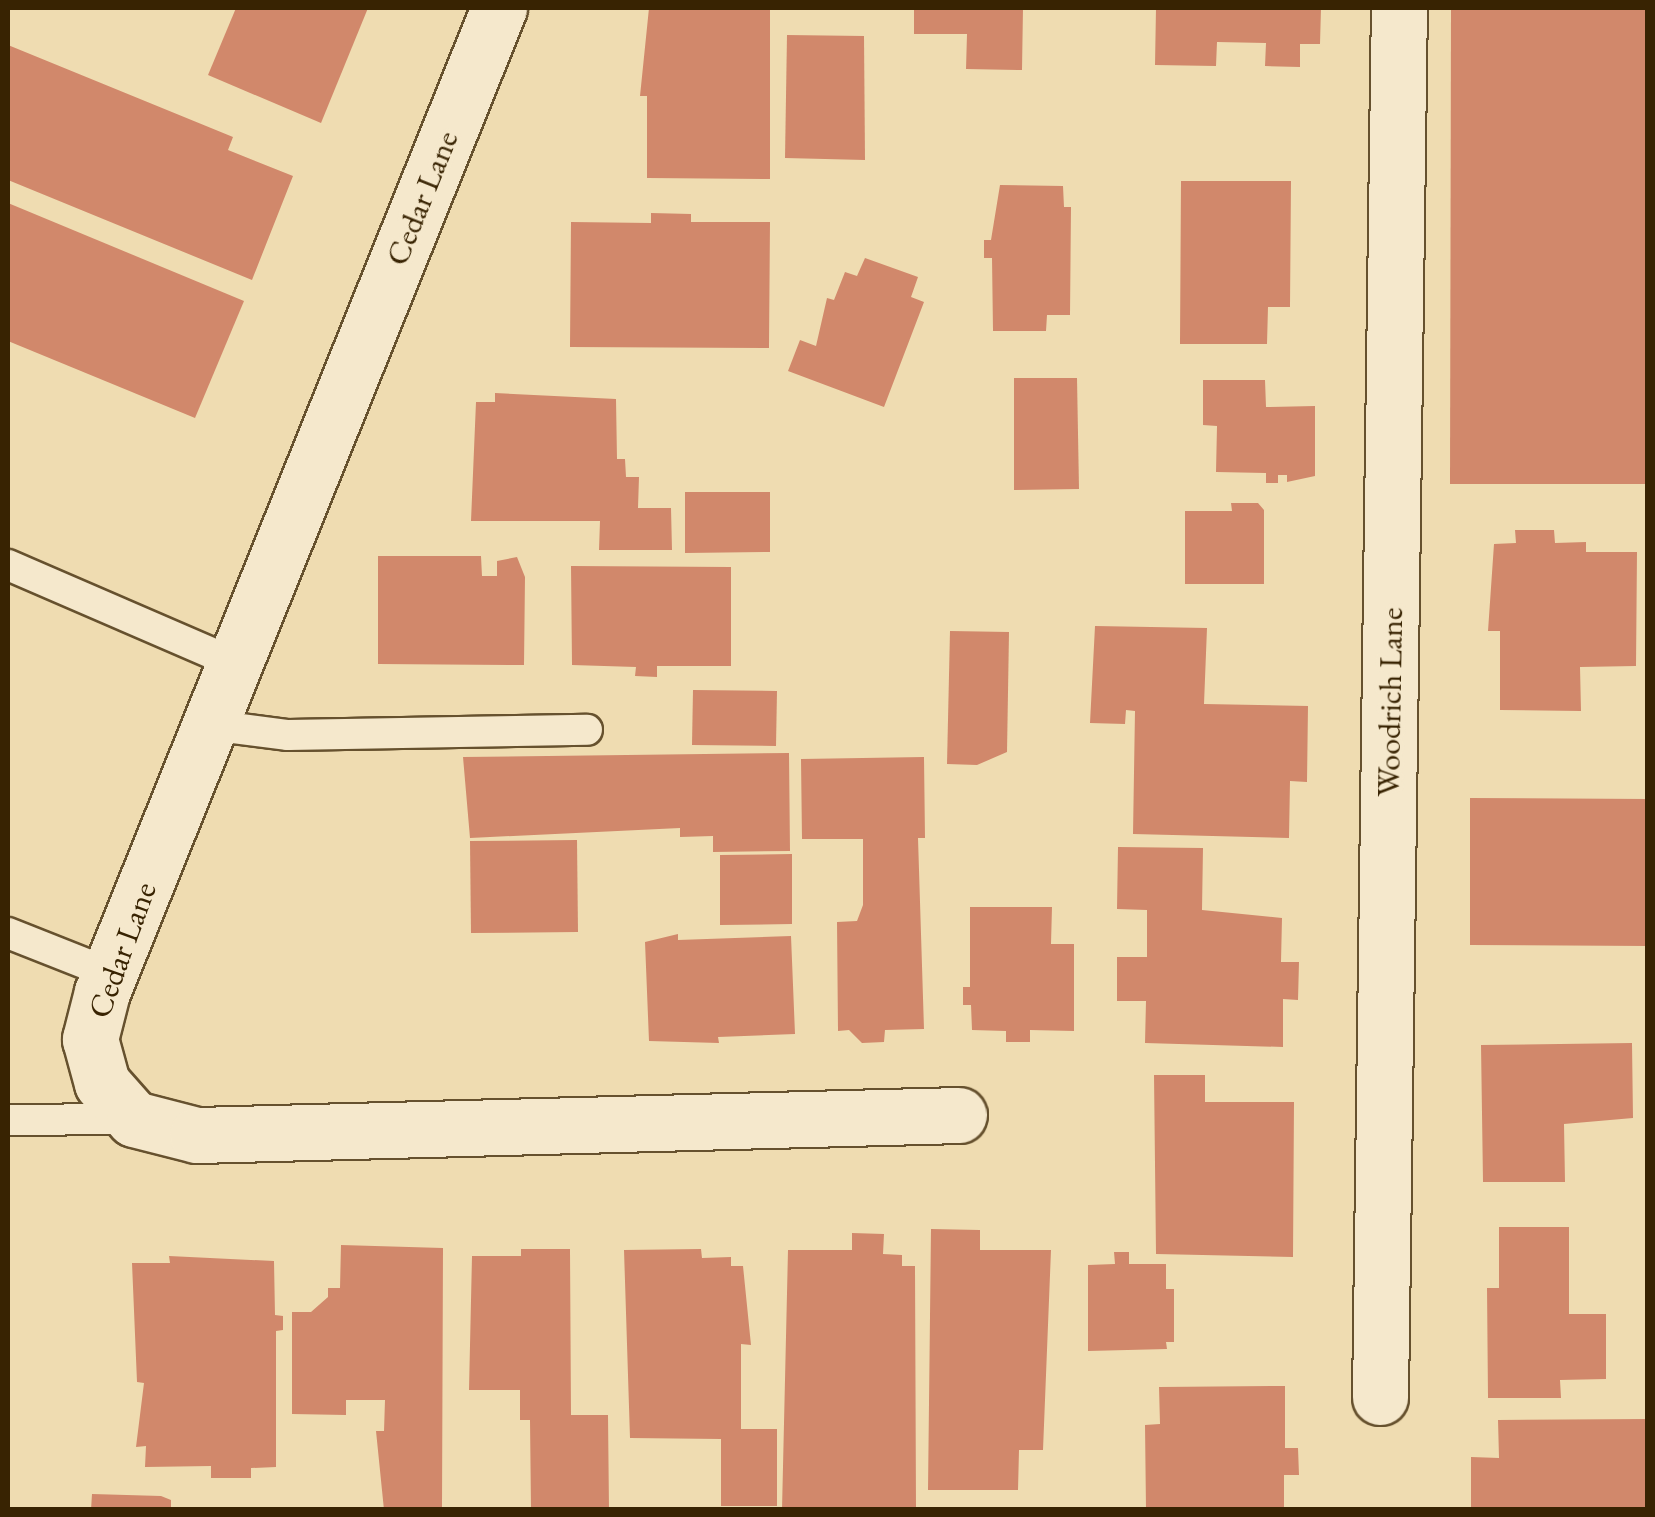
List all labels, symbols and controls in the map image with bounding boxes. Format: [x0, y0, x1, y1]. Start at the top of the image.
street label: Cedar Lane [378, 125, 466, 271]
street label: Woodrich Lane [1369, 607, 1411, 797]
street label: Cedar Lane [80, 877, 164, 1023]

